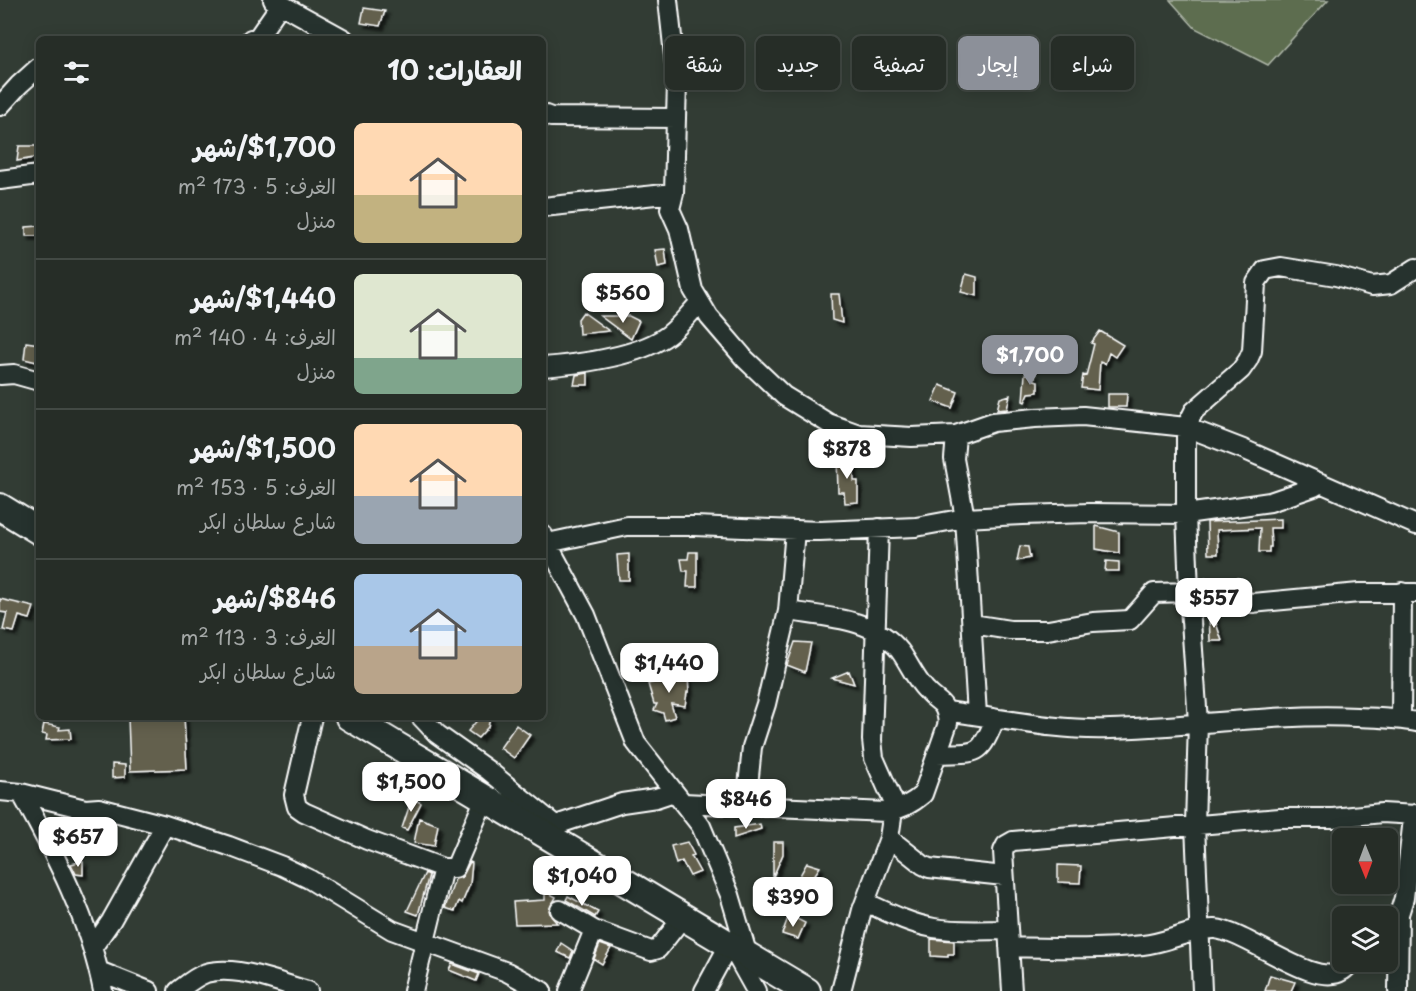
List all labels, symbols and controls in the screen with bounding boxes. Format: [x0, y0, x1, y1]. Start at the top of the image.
chip: شقة [665, 36, 744, 90]
chip: جديد [756, 36, 840, 90]
chip: تصفية [852, 36, 946, 90]
chip: إيجار [958, 36, 1039, 90]
chip: شراء [1051, 36, 1134, 90]
text: العقارات: 10 [387, 50, 522, 89]
icon: filters [60, 56, 93, 89]
text: $1,700/شهر [194, 127, 336, 166]
icon: home [402, 147, 474, 219]
text: الغرف: 5 · 173 m² [178, 171, 336, 201]
text: منزل [297, 205, 336, 235]
pin: $560 [587, 273, 659, 324]
text: $560 [596, 277, 650, 307]
text: $1,440/شهر [192, 278, 336, 317]
icon: home [402, 298, 474, 370]
text: الغرف: 4 · 140 m² [174, 322, 336, 352]
pin: $1,700 [981, 335, 1079, 386]
text: $1,700 [996, 339, 1064, 369]
text: منزل [297, 356, 336, 386]
text: $1,500/شهر [192, 428, 336, 467]
pin: $878 [811, 429, 883, 480]
text: $878 [822, 433, 872, 463]
icon: home [402, 448, 474, 520]
text: الغرف: 5 · 153 m² [176, 472, 336, 502]
text: شارع سلطان ابكر [200, 506, 336, 536]
text: $846/شهر [214, 578, 336, 617]
pin: $557 [1178, 578, 1250, 629]
text: $557 [1189, 582, 1239, 612]
icon: home [402, 598, 474, 670]
text: الغرف: 3 · 113 m² [180, 622, 336, 652]
pin: $1,440 [620, 643, 718, 694]
text: $1,440 [634, 647, 704, 677]
text: شارع سلطان ابكر [200, 656, 336, 686]
pin: $1,500 [362, 762, 460, 813]
text: $1,500 [376, 766, 446, 796]
pin: $846 [710, 779, 782, 830]
text: $846 [720, 783, 772, 813]
pin: $657 [42, 817, 114, 868]
text: $657 [53, 821, 103, 851]
north arrow [1332, 828, 1398, 894]
map controls [1332, 828, 1398, 972]
pin: $1,040 [533, 856, 631, 907]
text: $1,040 [547, 860, 617, 890]
pin: $390 [757, 877, 829, 928]
text: $390 [767, 881, 819, 911]
button: layers [1332, 906, 1398, 972]

